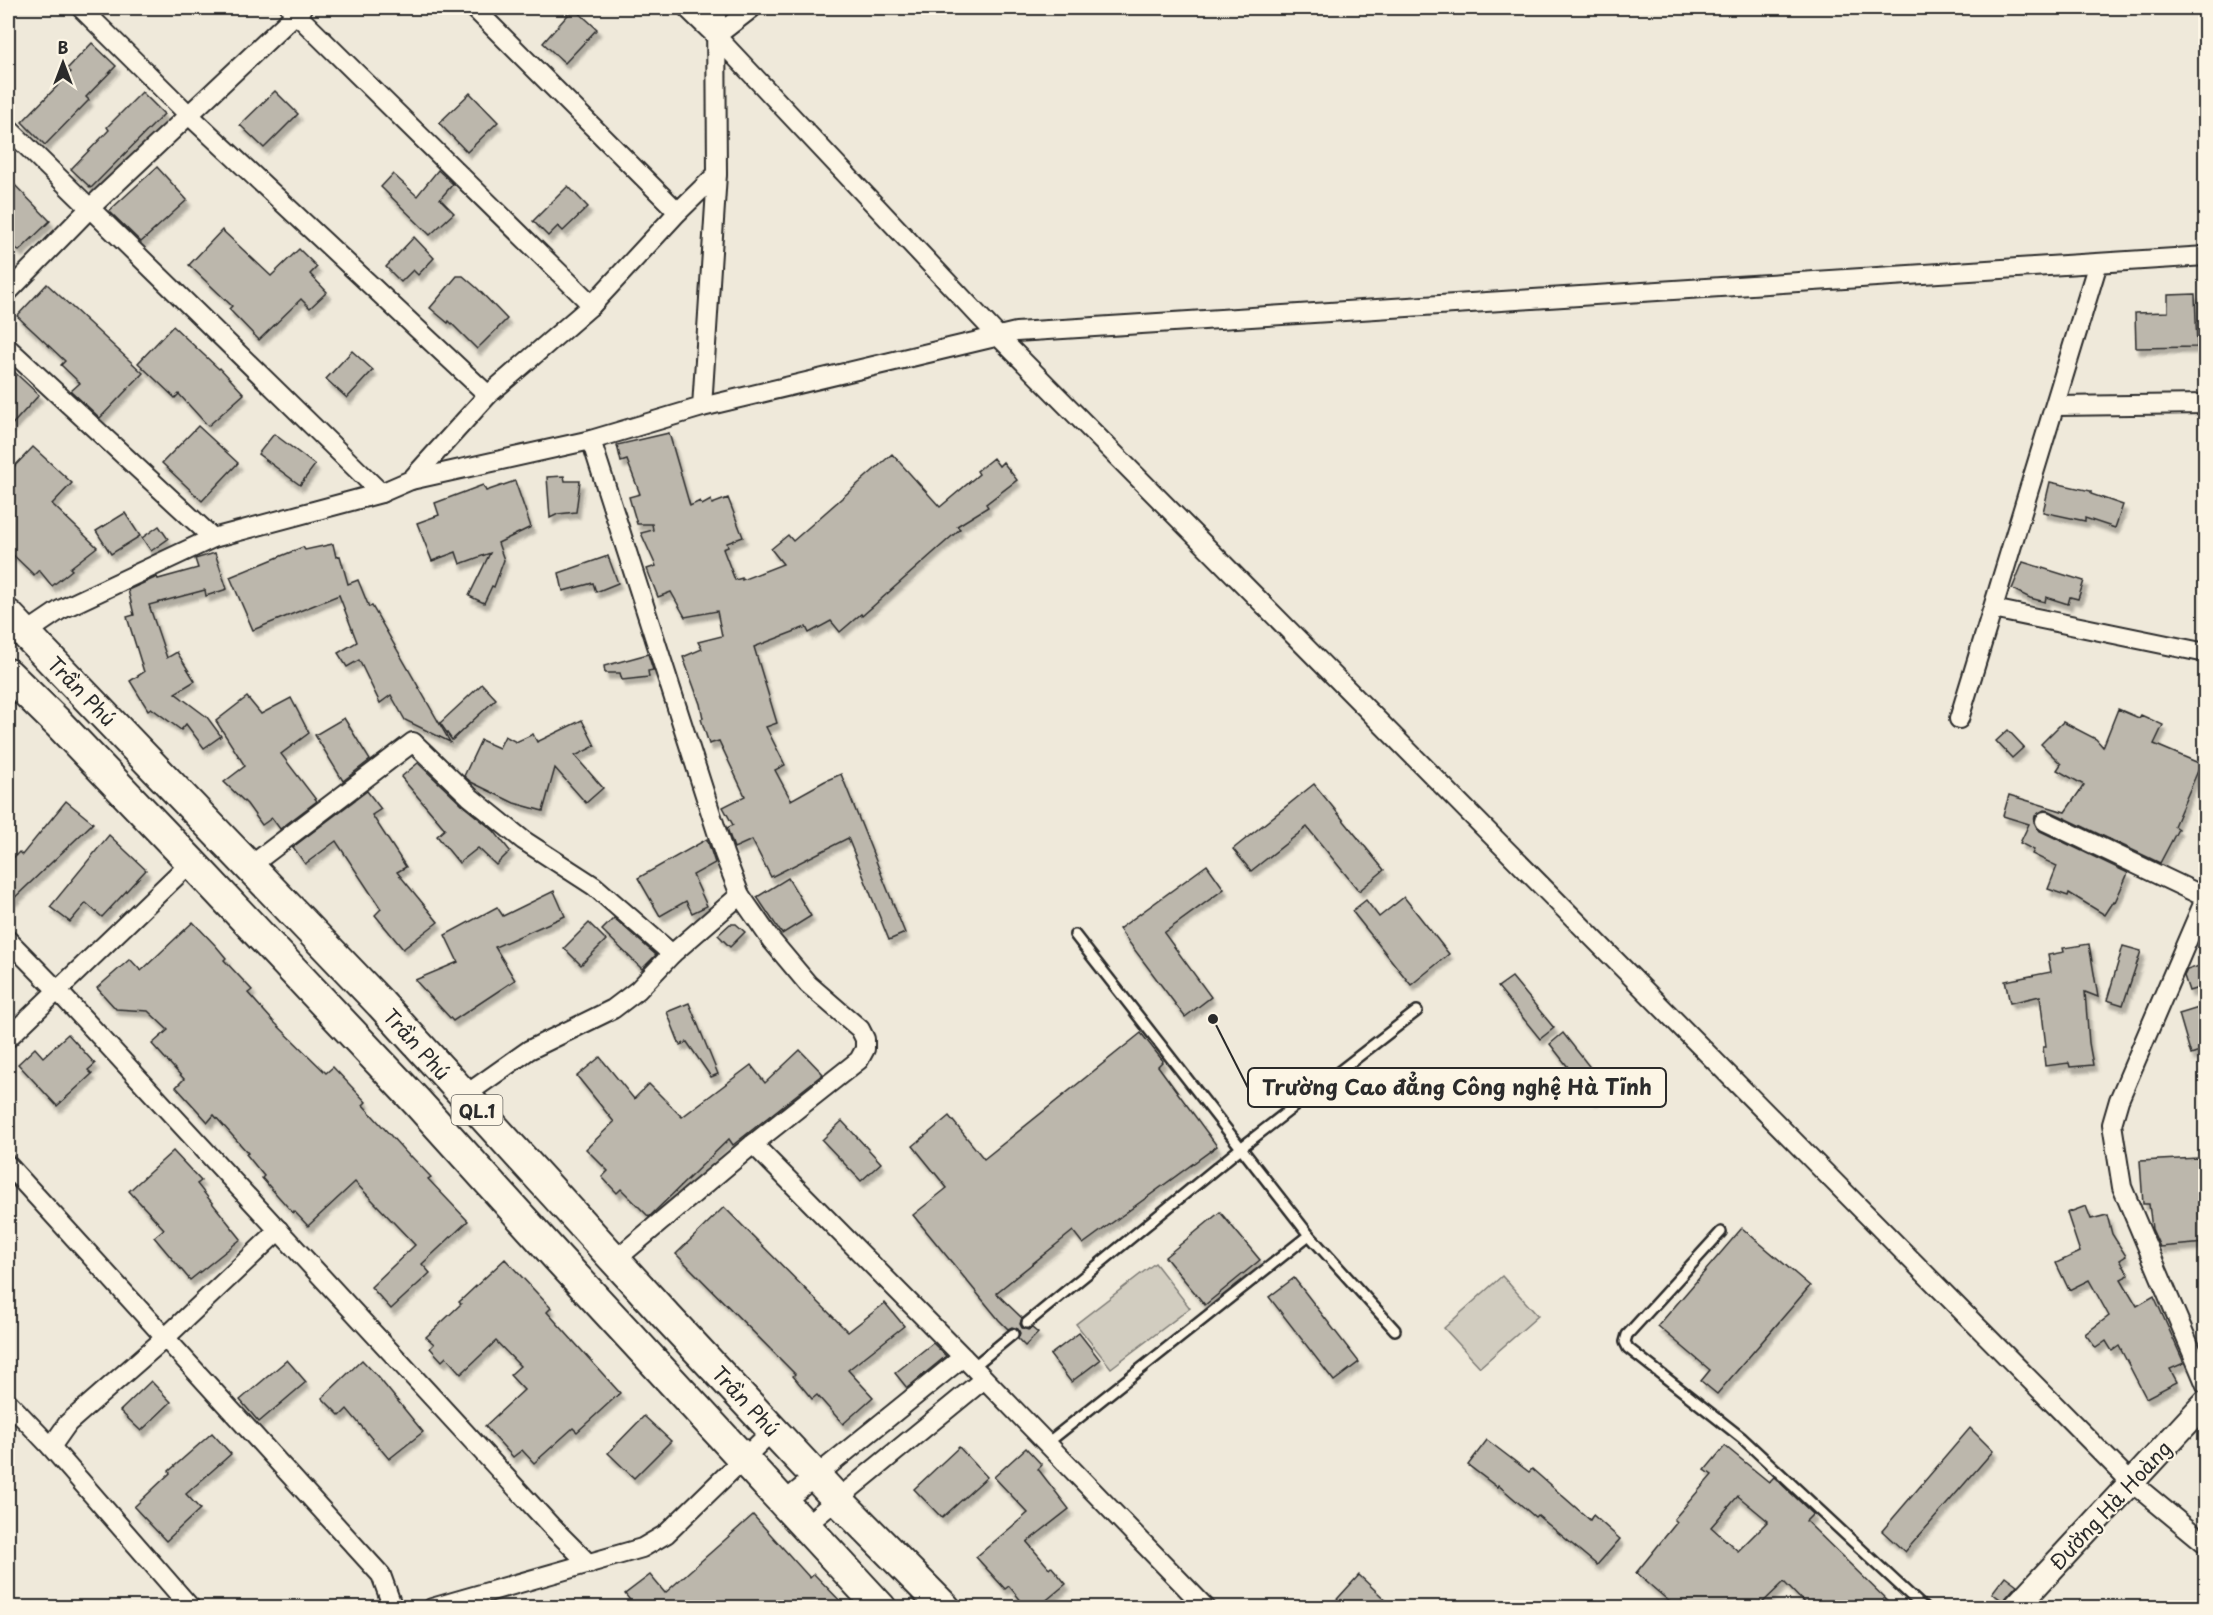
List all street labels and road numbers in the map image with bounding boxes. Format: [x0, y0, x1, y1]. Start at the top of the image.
street label: Trần Phú [41, 649, 123, 733]
street label: Trần Phú [377, 1002, 457, 1086]
road number: QL.1 [452, 1095, 502, 1125]
street label: Trần Phú [705, 1359, 787, 1443]
street label: Đường Hà Hoàng [2042, 1434, 2178, 1576]

